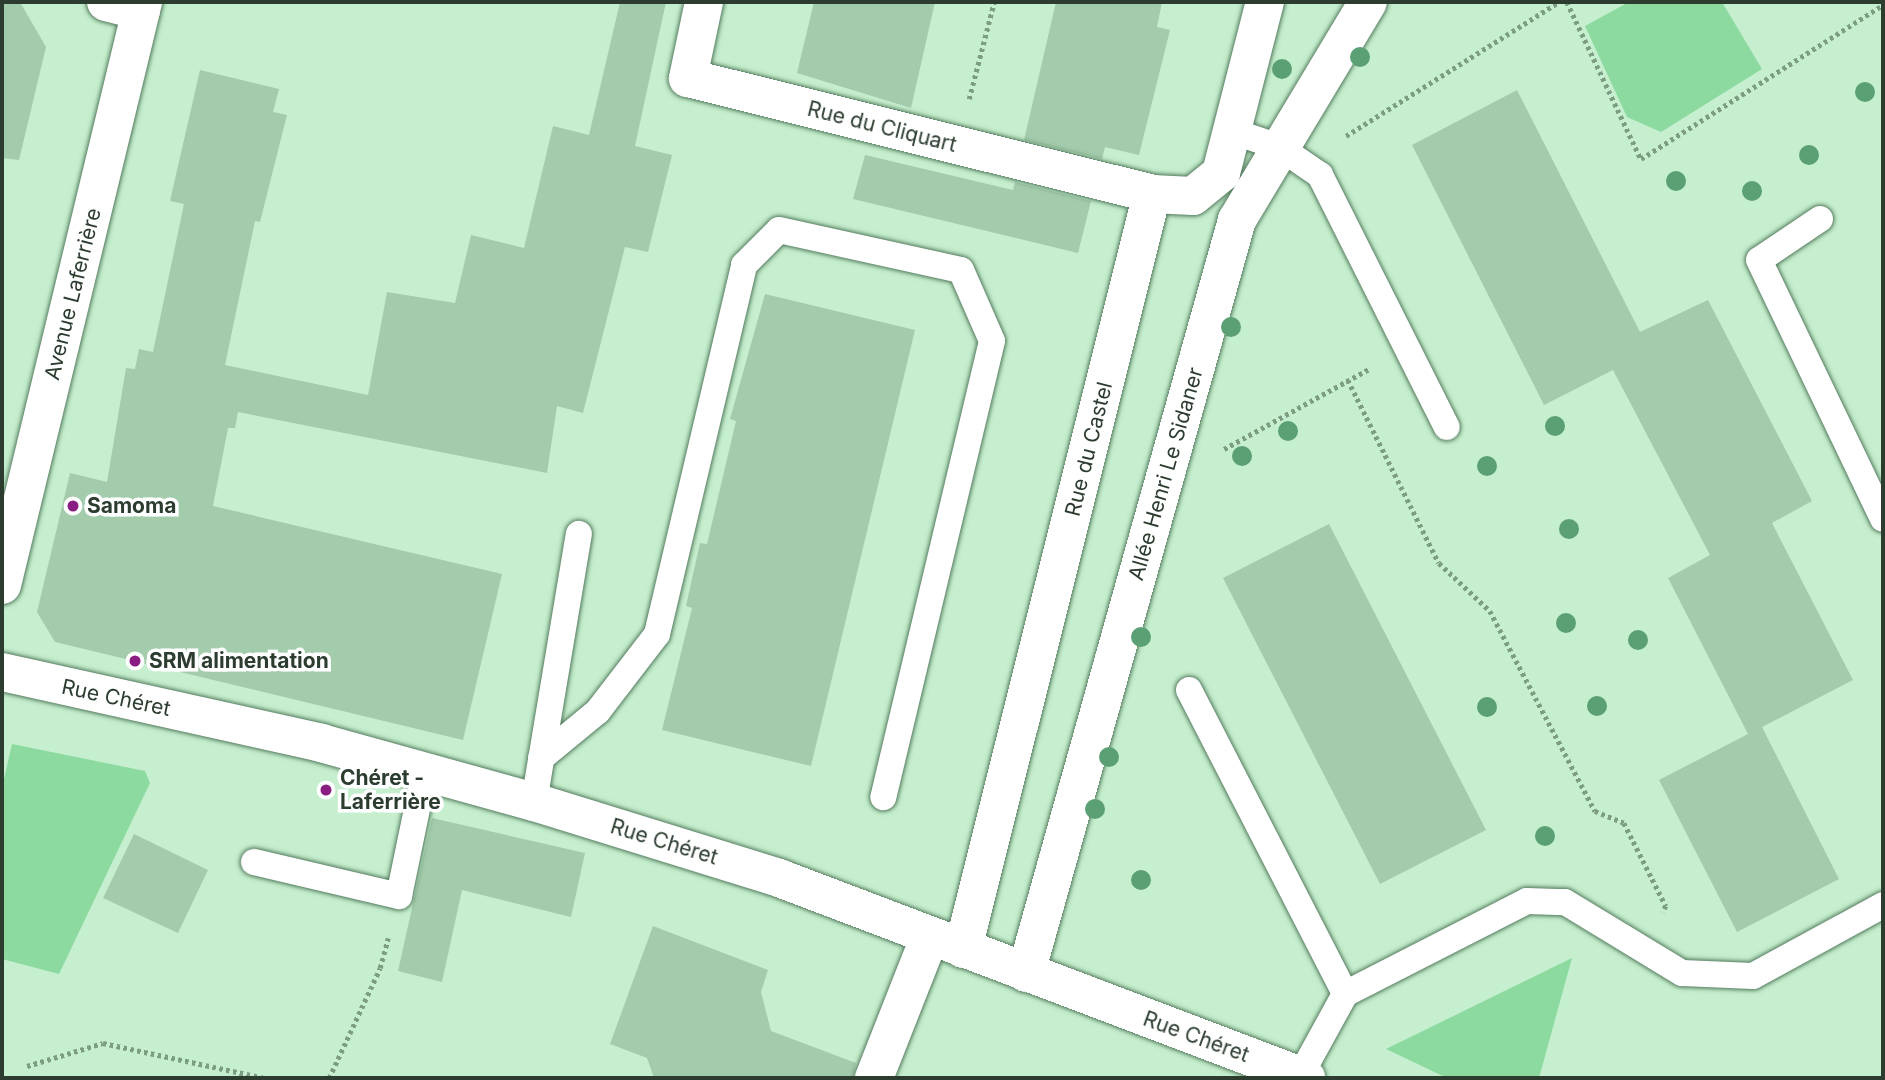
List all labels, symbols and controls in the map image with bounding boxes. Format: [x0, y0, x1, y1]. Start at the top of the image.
street label: Rue du Cliquart [805, 96, 959, 158]
street label: Avenue Laferrière [39, 205, 107, 383]
street label: Allée Henri Le Sidaner [1124, 365, 1208, 583]
street label: Rue du Castel [1060, 379, 1118, 519]
place label: Samoma [87, 493, 176, 519]
marker: Samoma [65, 498, 81, 514]
place label: SRM alimentation [149, 648, 329, 674]
marker: SRM alimentation [127, 653, 143, 669]
street label: Rue Chéret [59, 674, 173, 722]
place label: Chéret - Laferrière [340, 765, 441, 815]
marker: Chéret - Laferrière [318, 782, 334, 798]
street label: Rue Chéret [607, 814, 721, 870]
street label: Rue Chéret [1140, 1006, 1252, 1068]

